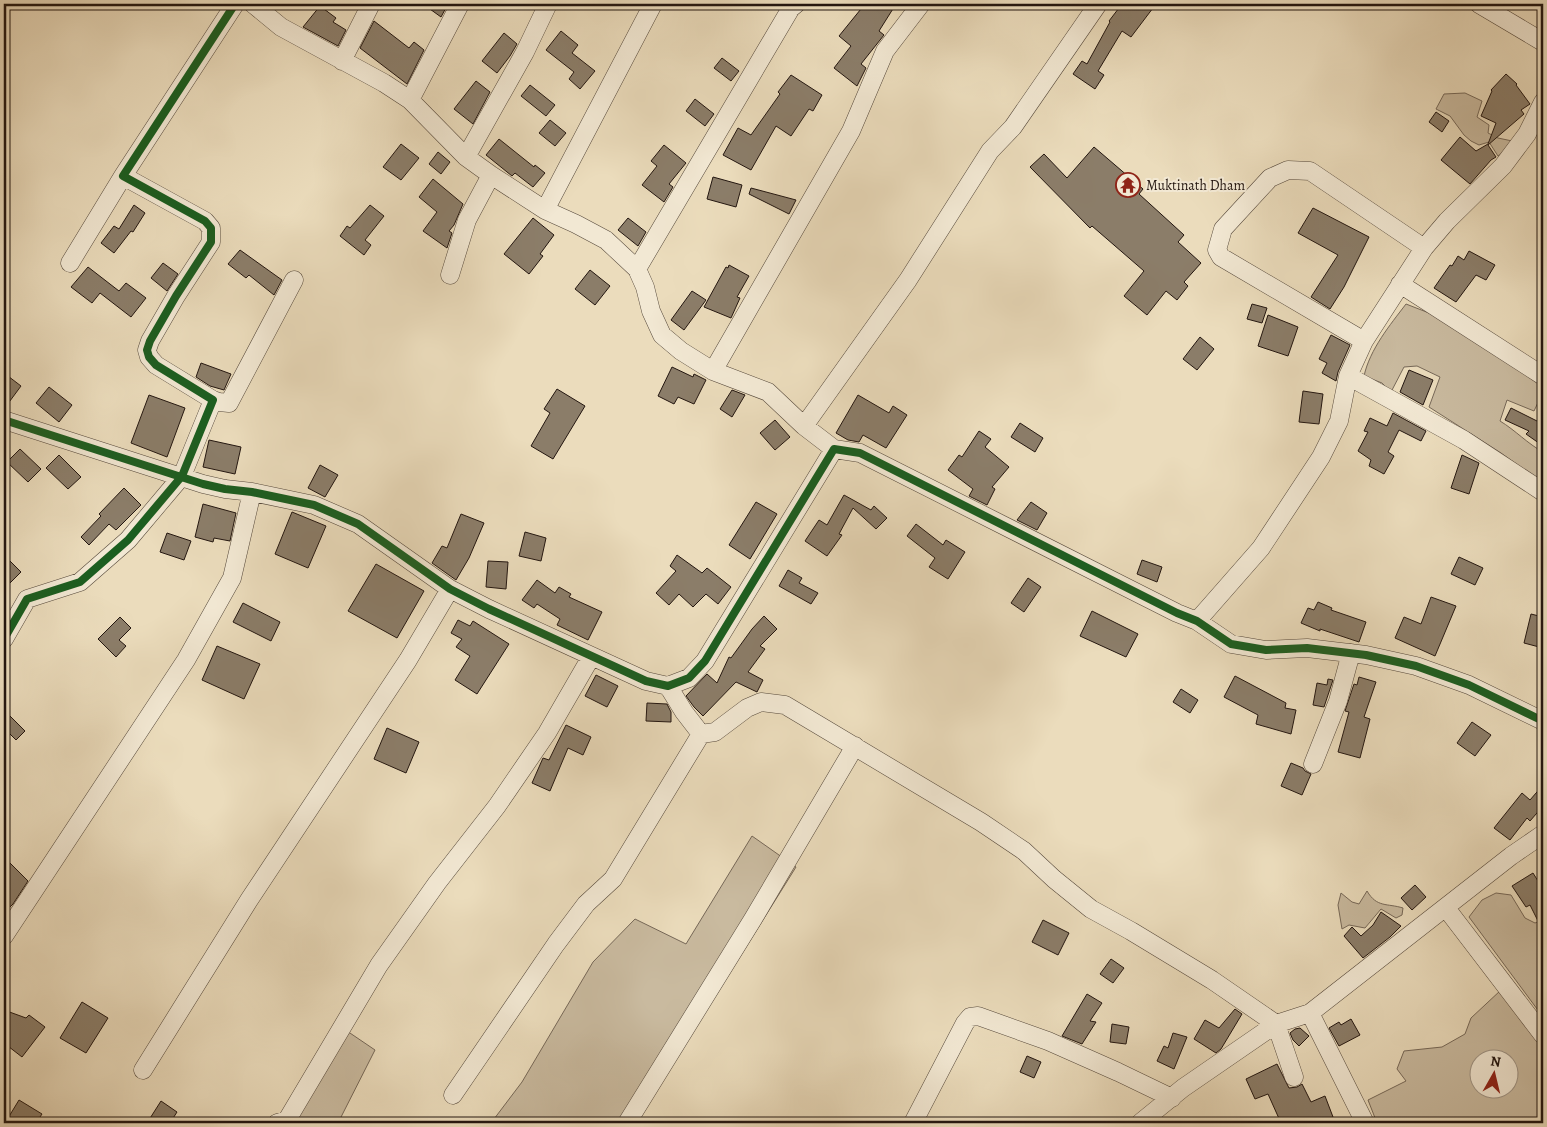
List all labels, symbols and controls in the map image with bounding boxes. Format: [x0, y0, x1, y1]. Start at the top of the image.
temple icon: Muktinath Dham [1115, 172, 1141, 198]
place label: Muktinath Dham [1146, 176, 1246, 195]
north arrow [1470, 1050, 1520, 1100]
text: N [1489, 1052, 1502, 1072]

